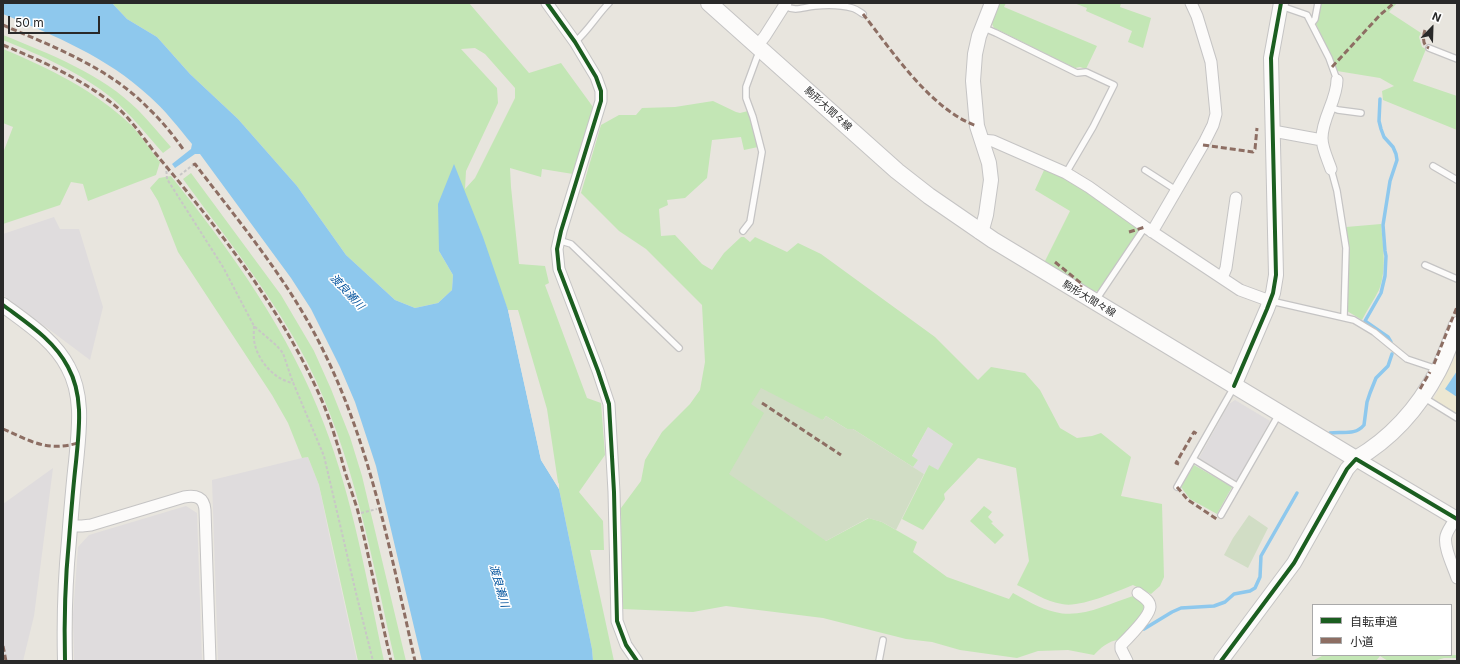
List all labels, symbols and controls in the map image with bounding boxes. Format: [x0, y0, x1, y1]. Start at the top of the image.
scale bar [10, 8, 102, 34]
north arrow [1412, 8, 1452, 48]
text: N [1430, 9, 1443, 25]
text: 50 m [15, 15, 44, 30]
street label: 駒形大間々線 [802, 84, 854, 134]
water label: 渡良瀬川 [327, 271, 367, 313]
street label: 駒形大間々線 [1060, 278, 1118, 320]
water label: 渡良瀬川 [487, 563, 511, 609]
legend [1312, 604, 1452, 656]
text: 自転車道 [1350, 614, 1398, 629]
text: 小道 [1350, 634, 1374, 649]

